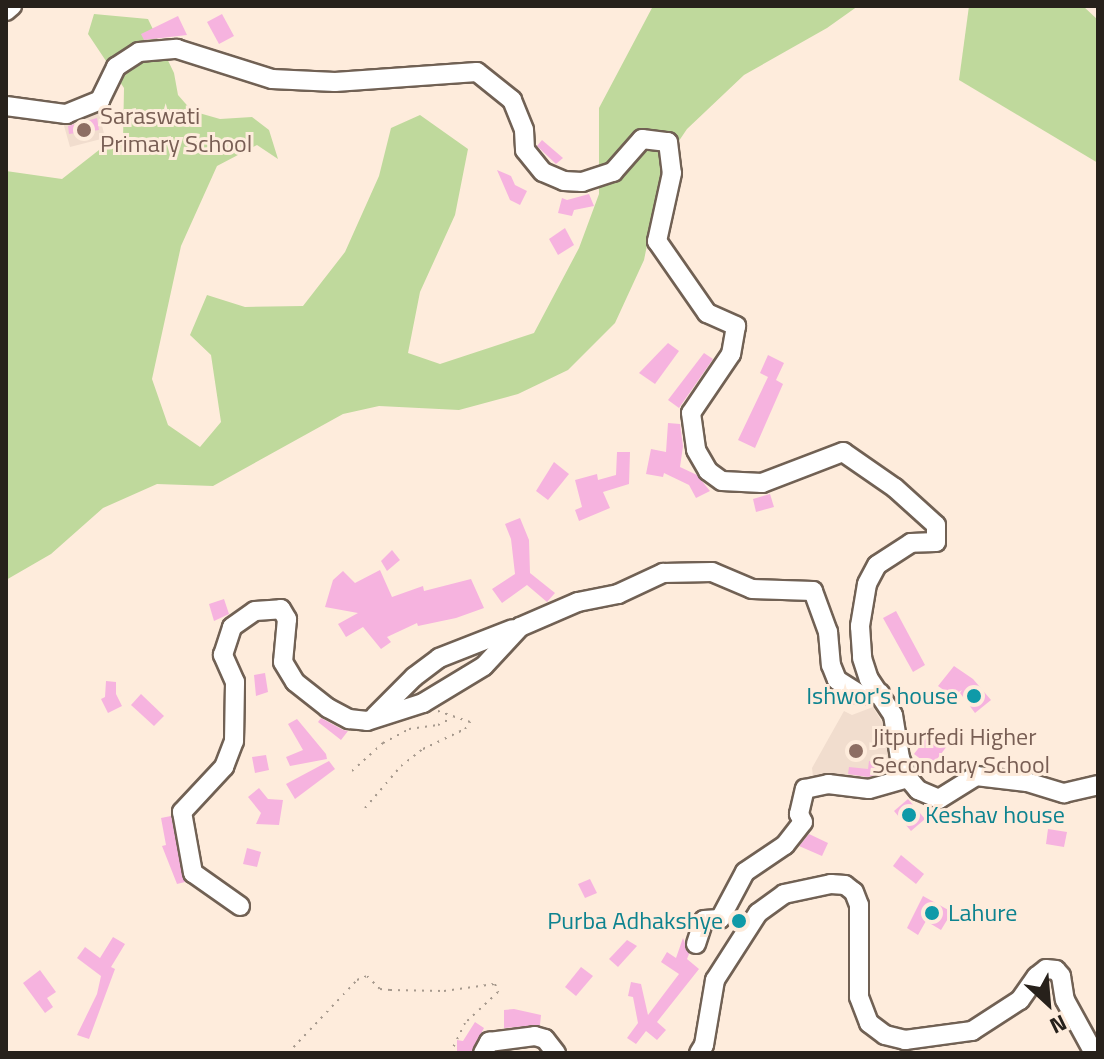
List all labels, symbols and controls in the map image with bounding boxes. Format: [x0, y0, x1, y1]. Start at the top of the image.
place label: Saraswati Primary School [100, 102, 252, 158]
marker: Saraswati Primary School [75, 121, 93, 139]
place label: Ishwor's house [806, 682, 958, 710]
marker: Ishwor's house [965, 687, 983, 705]
place label: Jitpurfedi Higher Secondary School [872, 723, 1050, 779]
marker: Jitpurfedi Higher Secondary School [847, 742, 865, 760]
place label: Keshav house [925, 801, 1065, 829]
marker: Keshav house [900, 806, 918, 824]
place label: Lahure [948, 899, 1017, 927]
marker: Lahure [923, 904, 941, 922]
place label: Purba Adhakshye [547, 907, 723, 935]
marker: Purba Adhakshye [730, 912, 748, 930]
north arrow [1008, 963, 1088, 1043]
text: N [1044, 1006, 1073, 1043]

